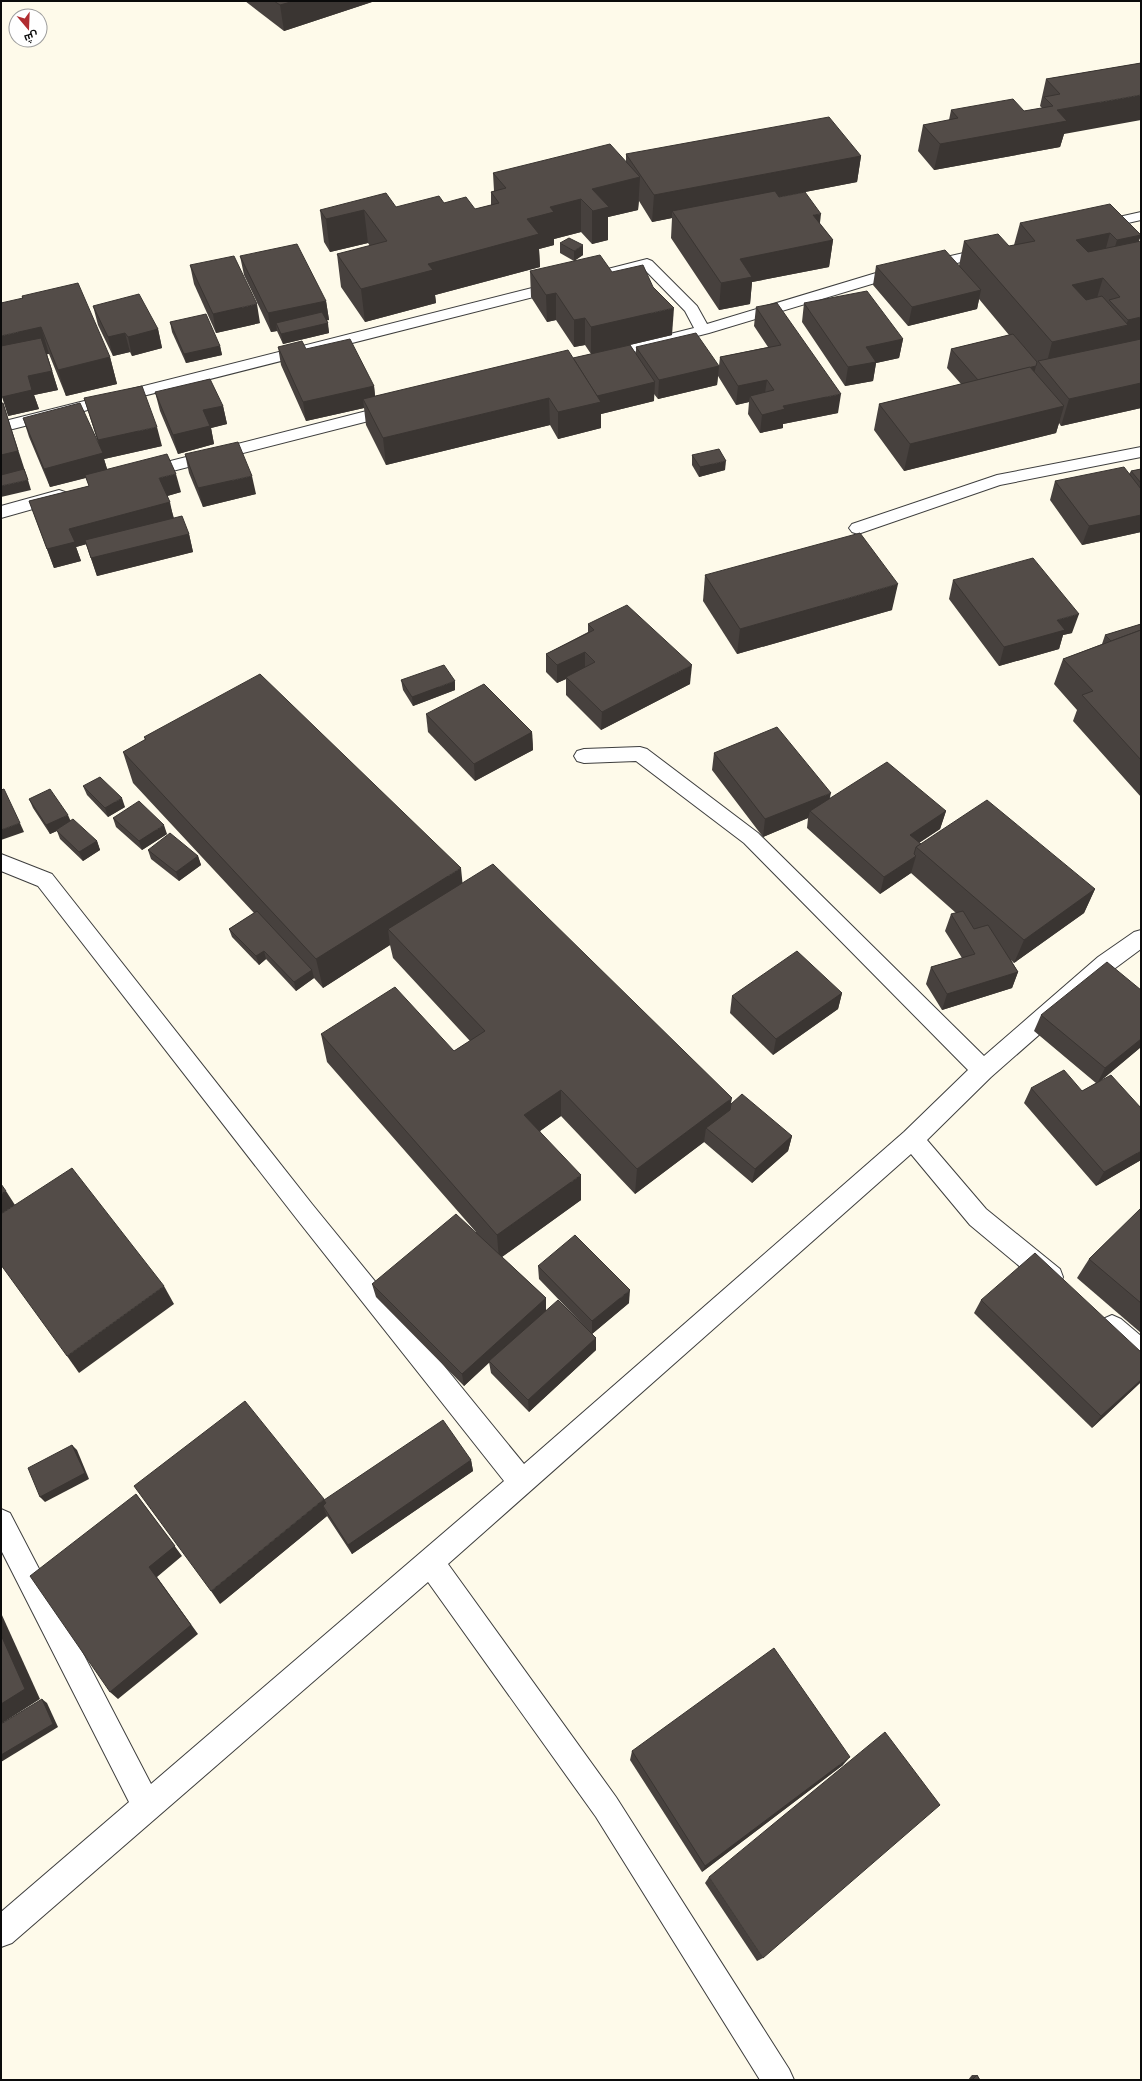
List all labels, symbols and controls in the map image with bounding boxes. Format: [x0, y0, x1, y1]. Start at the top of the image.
north arrow [8, 8, 48, 48]
text: ش [22, 29, 40, 46]

